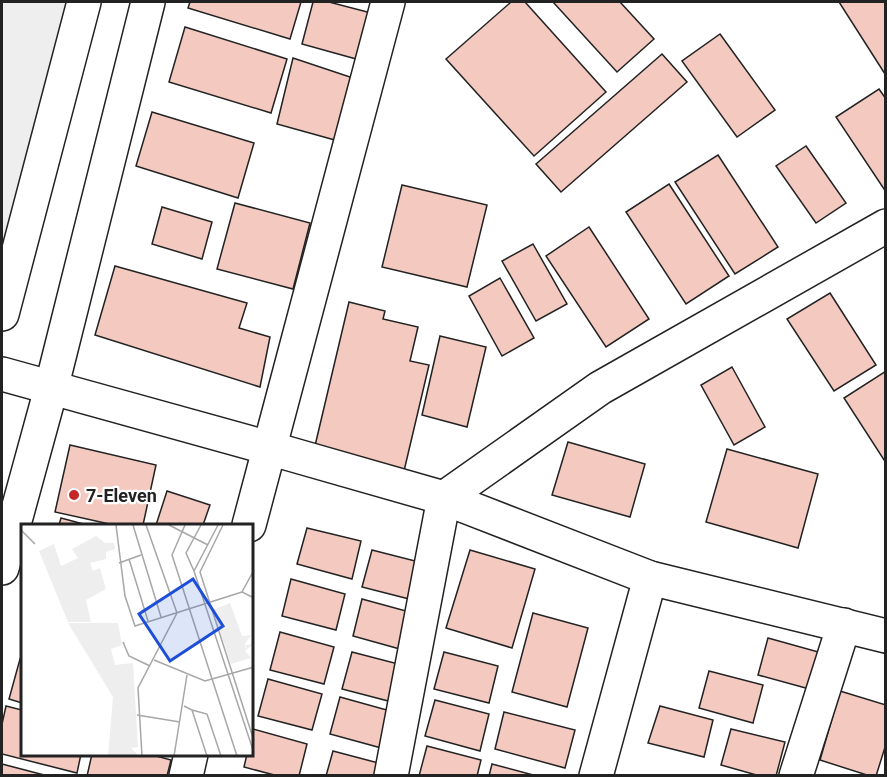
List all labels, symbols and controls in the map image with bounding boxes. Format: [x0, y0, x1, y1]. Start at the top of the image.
place label: 7-Eleven [86, 485, 157, 506]
marker: 7-Eleven [67, 488, 81, 502]
inset map [21, 524, 254, 756]

